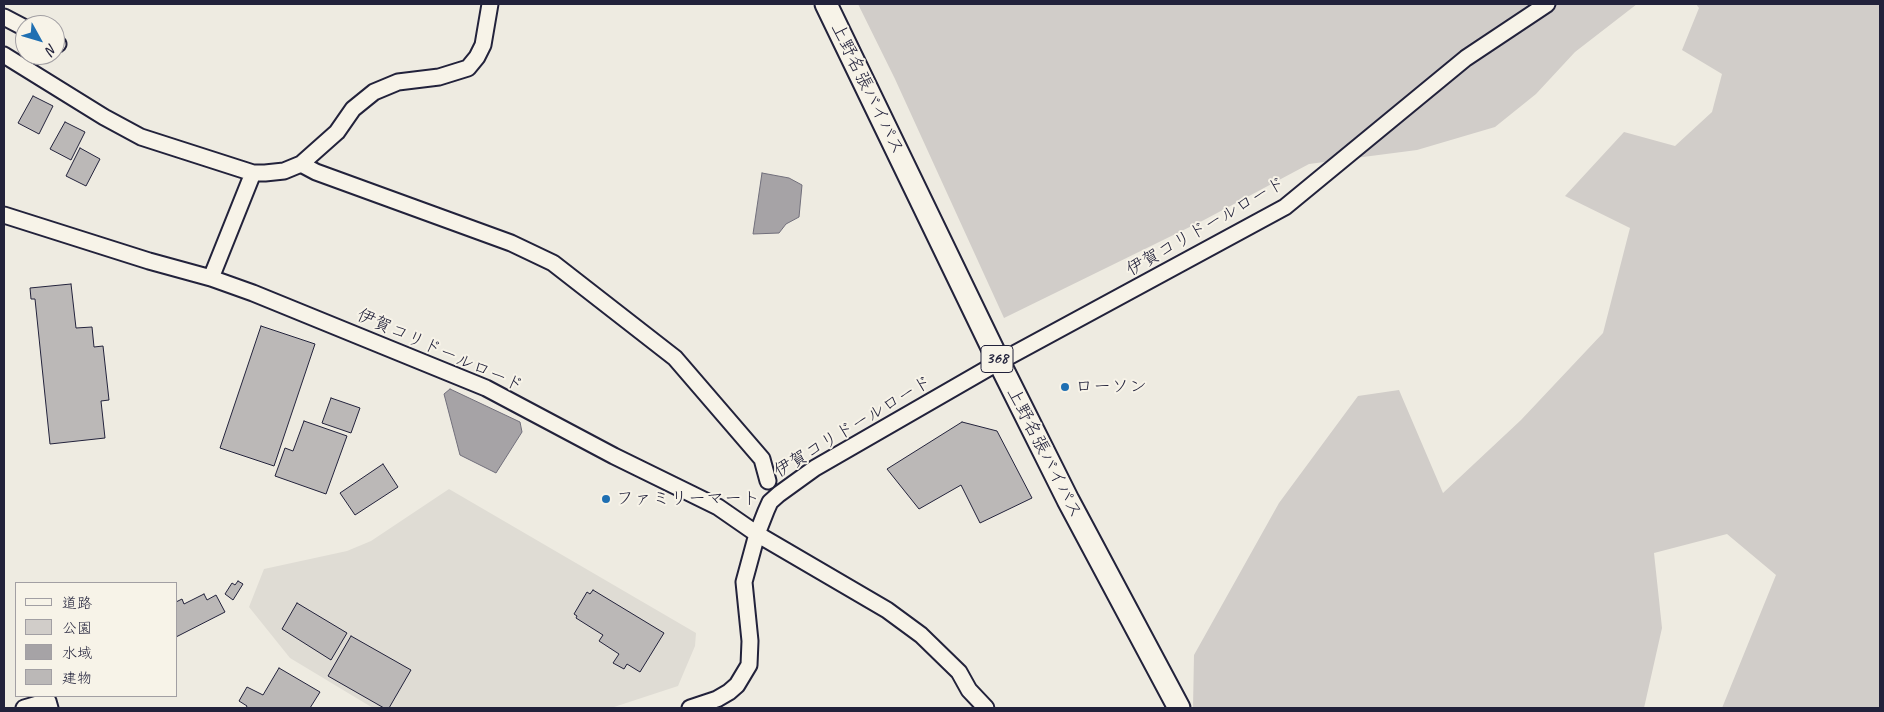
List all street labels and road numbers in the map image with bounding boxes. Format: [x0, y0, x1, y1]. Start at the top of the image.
street label: 上野名張バイパス [826, 20, 908, 158]
street label: 伊賀コリドールロード [1123, 173, 1289, 281]
street label: 伊賀コリドールロード [353, 305, 527, 397]
road number: 368 [981, 346, 1013, 372]
street label: 伊賀コリドールロード [770, 371, 936, 483]
street label: 上野名張バイパス [1002, 384, 1086, 522]

